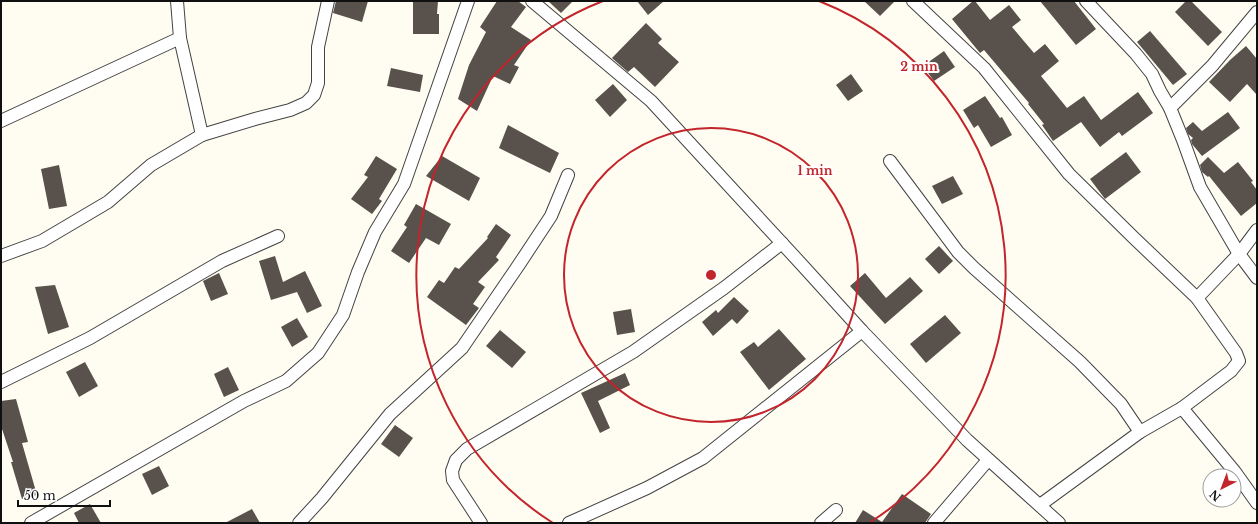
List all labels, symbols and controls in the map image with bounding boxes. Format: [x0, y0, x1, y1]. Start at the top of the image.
text: 2 min [900, 59, 938, 74]
text: 1 min [798, 163, 833, 178]
centre of rings [704, 268, 718, 282]
north arrow [1202, 468, 1242, 508]
scale bar [18, 482, 110, 508]
text: N [1206, 486, 1224, 504]
text: 50 m [24, 488, 56, 503]

